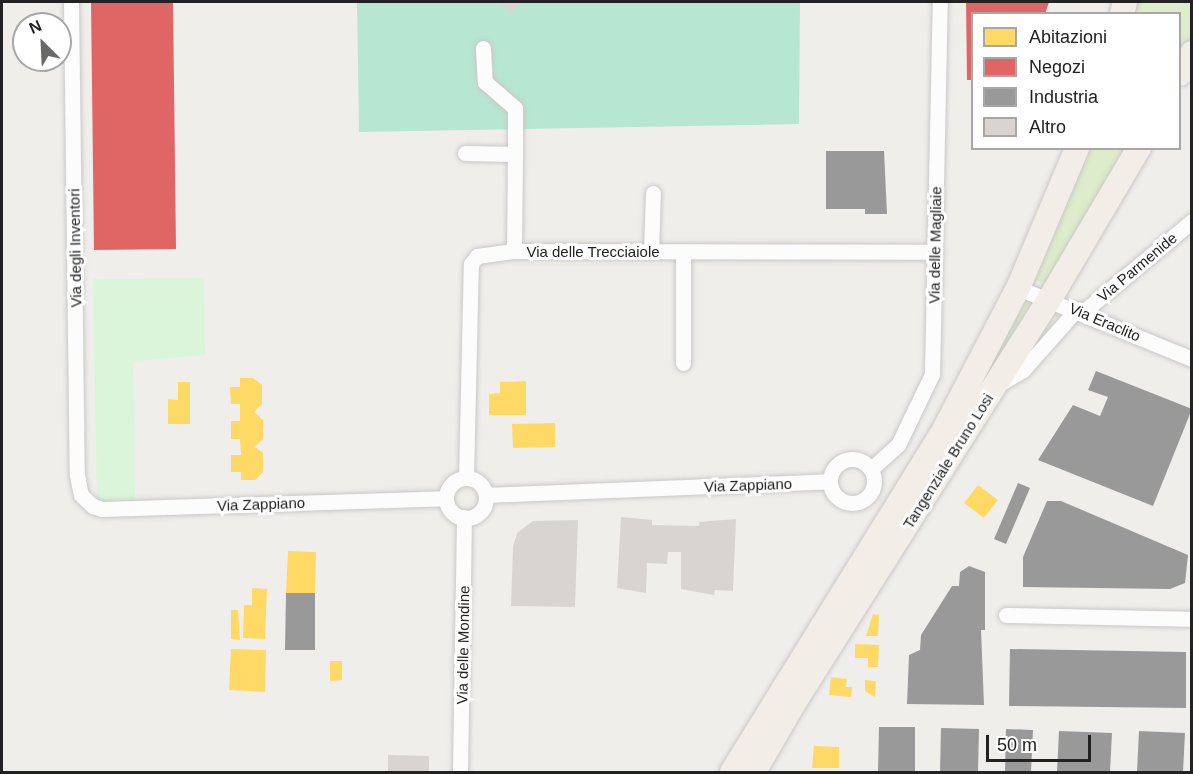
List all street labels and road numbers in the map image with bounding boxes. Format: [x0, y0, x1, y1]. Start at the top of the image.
street label: Via delle Magliaie [925, 186, 945, 304]
street label: Via degli Inventori [65, 188, 85, 308]
street label: Via Parmenide [1094, 229, 1180, 305]
street label: Via delle Trecciaiole [526, 243, 660, 261]
street label: Via Eraclito [1067, 299, 1143, 345]
street label: Tangenziale Bruno Losi [899, 390, 997, 532]
street label: Via Zappiano [704, 474, 792, 496]
street label: Via Zappiano [217, 493, 305, 515]
street label: Via delle Mondine [453, 585, 473, 705]

